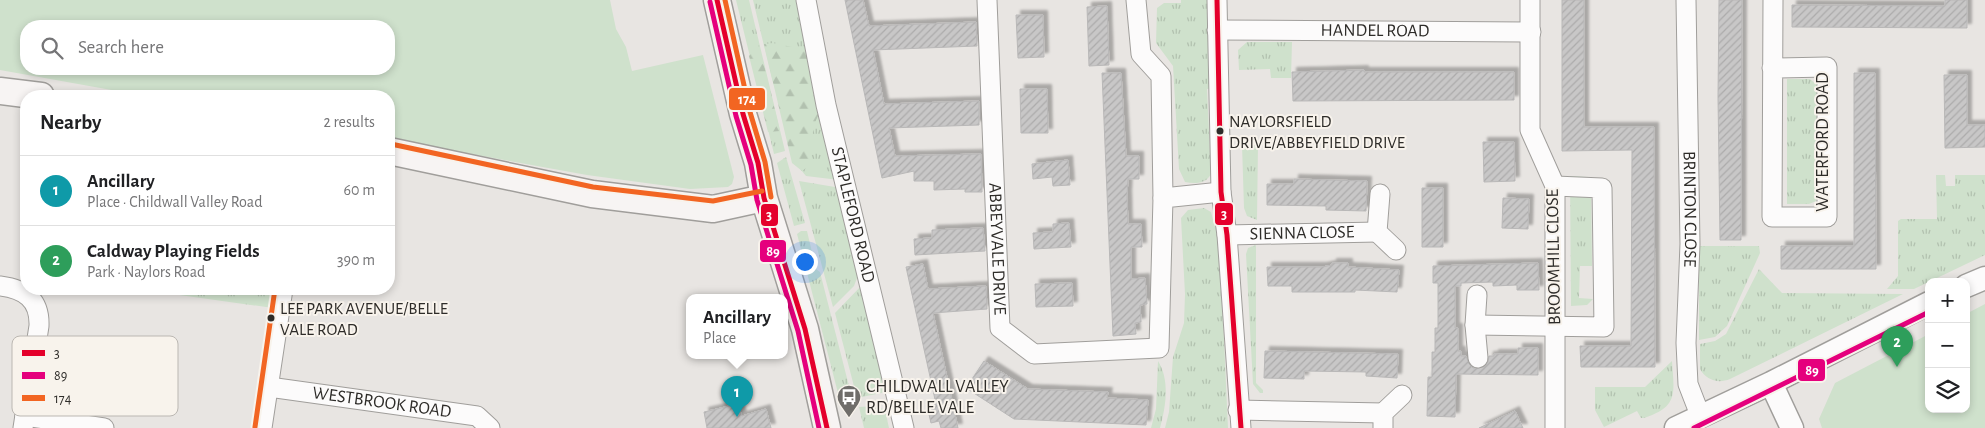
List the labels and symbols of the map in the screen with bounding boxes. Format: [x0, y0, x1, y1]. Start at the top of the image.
street label: HANDEL ROAD [1321, 22, 1429, 40]
street label: WATERFORD ROAD [1814, 72, 1832, 212]
line badge: 174 [728, 87, 766, 111]
text: 174 [738, 93, 756, 107]
place label: NAYLORSFIELD DRIVE/ABBEYFIELD DRIVE [1229, 113, 1405, 151]
marker: NAYLORSFIELD DRIVE/ABBEYFIELD DRIVE [1215, 126, 1225, 136]
street label: STAPLEFORD ROAD [827, 145, 878, 285]
street label: BRINTON CLOSE [1679, 151, 1699, 268]
street label: ABBEYVALE DRIVE [985, 182, 1008, 316]
street label: BROOMHILL CLOSE [1544, 188, 1564, 325]
line badge: 3 [1214, 202, 1234, 226]
line badge: 3 [760, 203, 779, 227]
text: 3 [1221, 208, 1227, 222]
text: 3 [766, 209, 772, 223]
street label: SIENNA CLOSE [1249, 223, 1355, 244]
line badge: 89 [759, 239, 787, 263]
text: 89 [766, 245, 780, 259]
your location [792, 249, 818, 275]
place label: LEE PARK AVENUE/BELLE VALE ROAD [280, 300, 448, 338]
marker: LEE PARK AVENUE/BELLE VALE ROAD [266, 313, 276, 323]
pin: 2 [1881, 326, 1913, 367]
legend [12, 336, 178, 416]
text: 3 [54, 347, 60, 361]
line badge: 89 [1797, 358, 1826, 382]
text: 89 [1805, 364, 1819, 378]
text: 89 [54, 369, 67, 383]
pin: 1 [721, 376, 753, 417]
place label: CHILDWALL VALLEY RD/BELLE VALE [866, 378, 1009, 417]
street label: WESTBROOK ROAD [311, 384, 453, 421]
bus stop icon: CHILDWALL VALLEY RD/BELLE VALE [836, 384, 862, 418]
text: 174 [54, 392, 72, 406]

